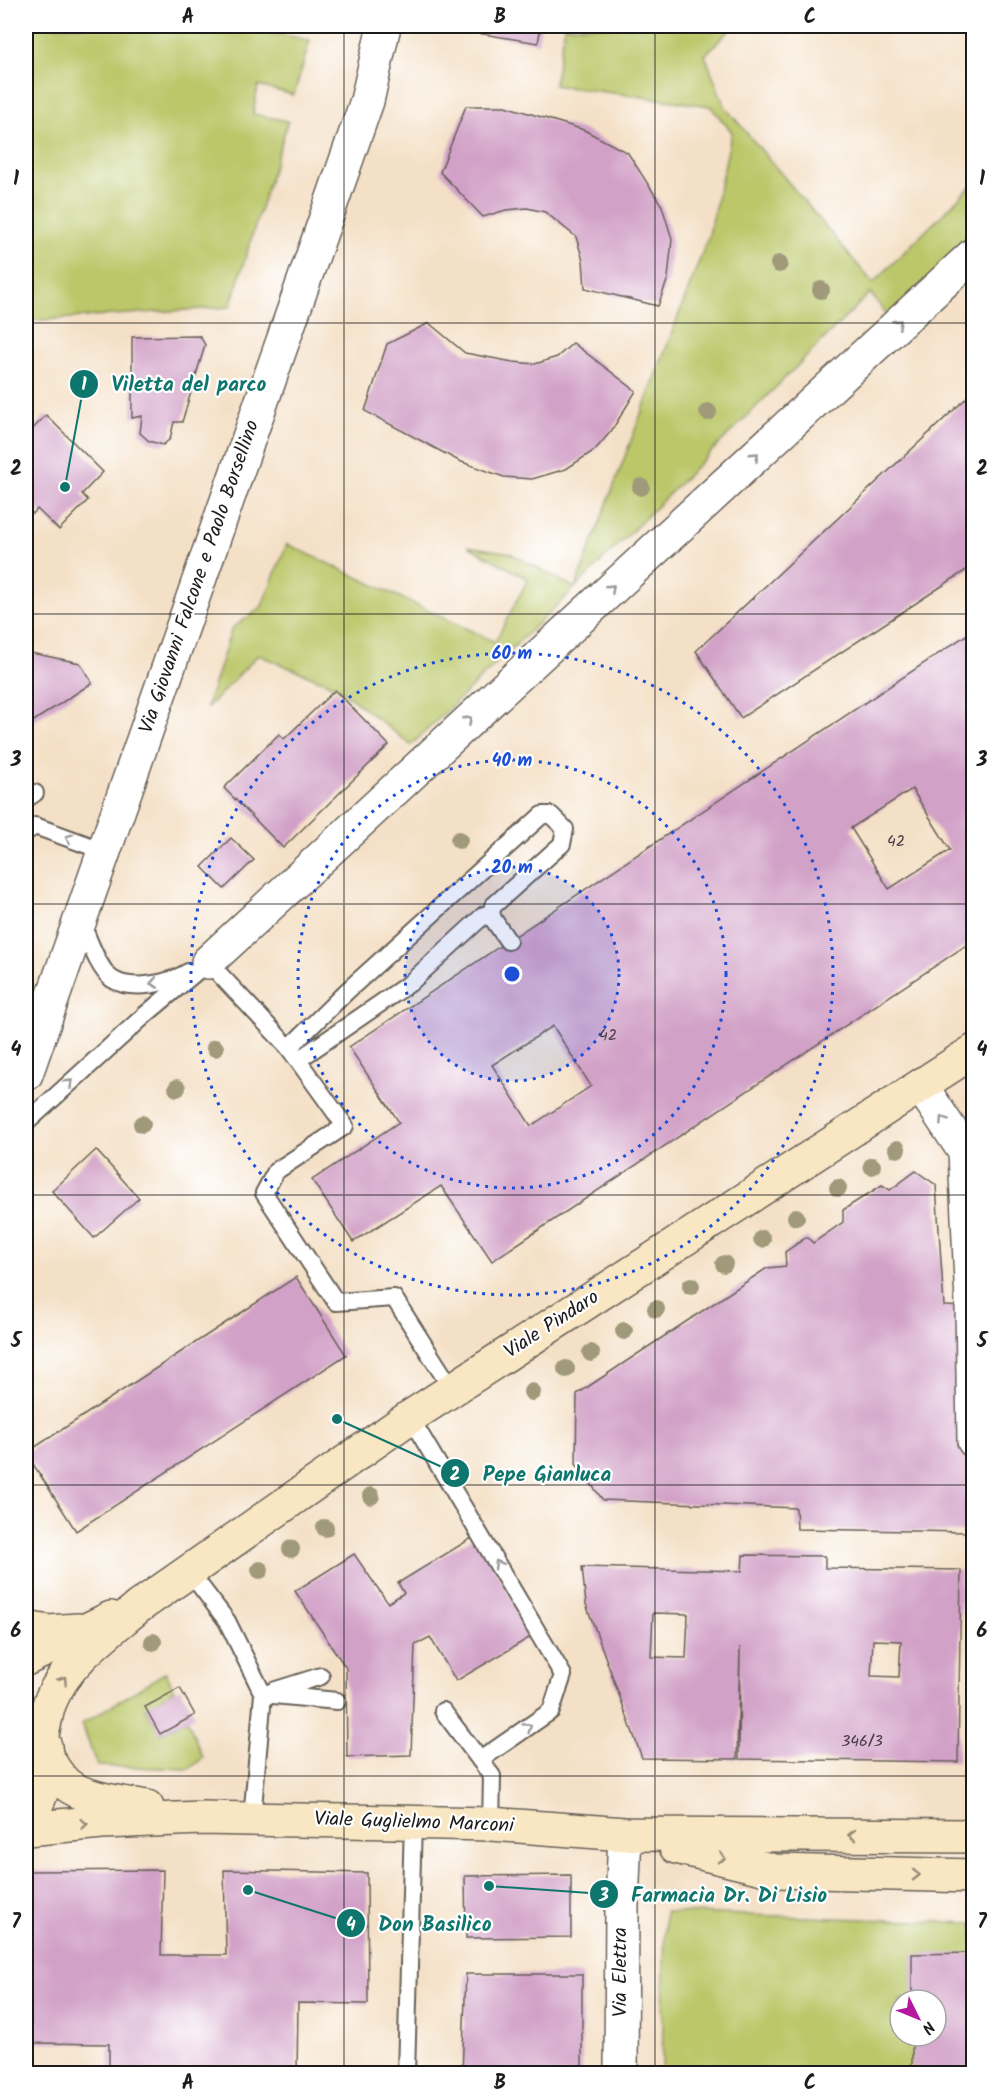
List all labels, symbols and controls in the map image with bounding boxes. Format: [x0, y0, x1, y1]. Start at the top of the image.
text: A [182, 2, 194, 34]
text: B [494, 2, 506, 34]
text: C [804, 2, 816, 34]
text: 1 [13, 164, 19, 196]
text: 1 [979, 164, 985, 196]
one-way arrow [891, 320, 902, 331]
callout: Viletta del parco [69, 365, 278, 404]
text: Viletta del parco [112, 369, 267, 402]
text: 1 [81, 371, 87, 400]
street label: Via Giovanni Falcone e Paolo Borsellino [131, 416, 269, 738]
one-way arrow [748, 452, 759, 463]
text: 2 [10, 454, 22, 486]
text: 2 [976, 454, 988, 486]
one-way arrow [605, 584, 615, 595]
text: 60 m [492, 640, 533, 669]
one-way arrow [461, 716, 472, 727]
text: 3 [10, 745, 22, 777]
text: 3 [976, 745, 988, 777]
text: 40 m [492, 747, 533, 776]
house number: 42 [887, 829, 905, 854]
one-way arrow [65, 833, 75, 846]
text: 20 m [491, 854, 533, 883]
centre of rings [502, 964, 522, 984]
one-way arrow [149, 976, 159, 989]
house number: 42 [599, 1023, 617, 1048]
text: 4 [11, 1035, 22, 1067]
text: 4 [977, 1035, 988, 1067]
one-way arrow [62, 1079, 72, 1090]
one-way arrow [939, 1115, 950, 1126]
street label: Viale Pindaro [498, 1282, 606, 1368]
text: 5 [10, 1326, 23, 1358]
text: 5 [976, 1326, 989, 1358]
callout: Pepe Gianluca [440, 1454, 623, 1493]
text: Pepe Gianluca [483, 1459, 612, 1492]
text: 2 [450, 1461, 460, 1490]
one-way arrow [493, 1560, 505, 1570]
text: 6 [11, 1616, 22, 1648]
text: 6 [977, 1616, 988, 1648]
one-way arrow [55, 1676, 67, 1686]
one-way arrow [521, 1723, 532, 1734]
house number: 346/3 [841, 1729, 883, 1754]
street label: Viale Guglielmo Marconi [314, 1804, 516, 1843]
one-way arrow [79, 1818, 88, 1831]
one-way arrow [848, 1829, 857, 1841]
one-way arrow [717, 1851, 727, 1864]
one-way arrow [911, 1868, 920, 1881]
callout: Farmacia Dr. Di Lisio [589, 1875, 839, 1914]
text: Farmacia Dr. Di Lisio [631, 1880, 827, 1913]
text: 3 [598, 1882, 609, 1911]
callout: Don Basilico [336, 1904, 504, 1943]
text: 7 [11, 1907, 21, 1939]
text: 7 [977, 1907, 987, 1939]
text: Don Basilico [378, 1909, 492, 1942]
text: 4 [346, 1911, 356, 1940]
street label: Via Elettra [605, 1927, 637, 2017]
north arrow [888, 1988, 948, 2048]
text: N [915, 2015, 940, 2039]
text: A [182, 2068, 194, 2099]
text: B [494, 2068, 506, 2099]
text: C [804, 2068, 816, 2099]

